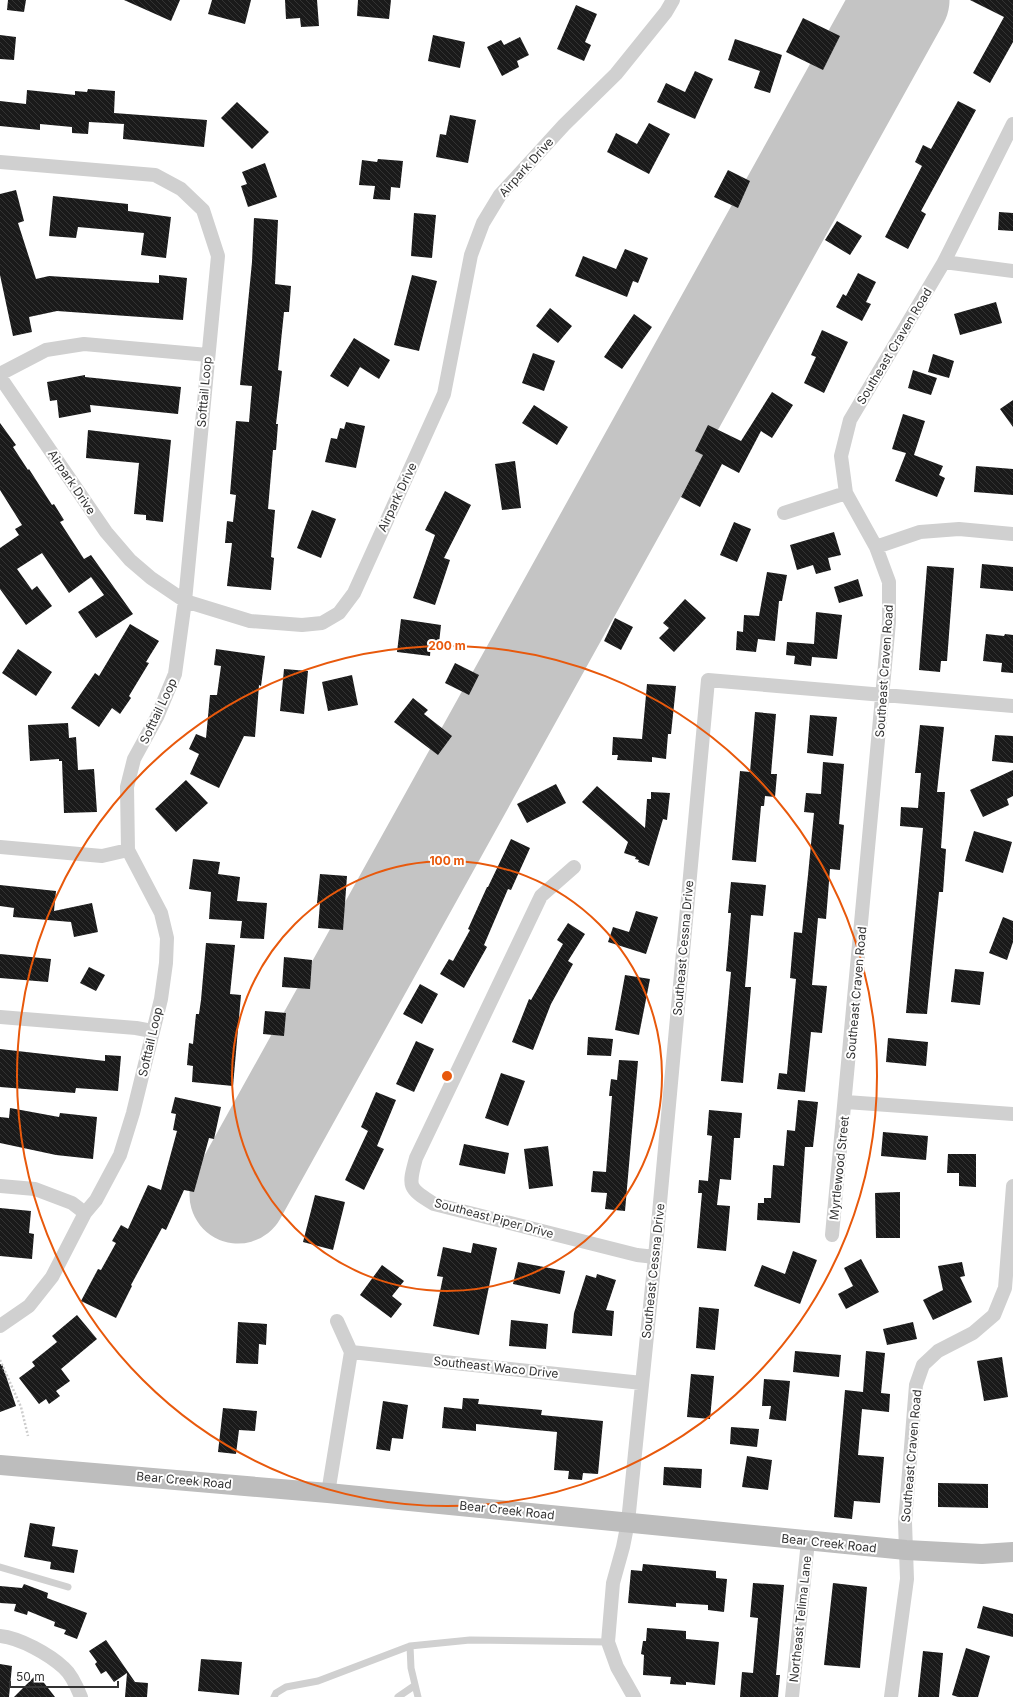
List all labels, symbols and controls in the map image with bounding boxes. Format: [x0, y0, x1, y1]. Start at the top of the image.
street label: Airpark Drive [495, 134, 557, 200]
street label: Southeast Craven Road [853, 285, 935, 407]
street label: Softtail Loop [193, 356, 215, 428]
street label: Airpark Drive [45, 447, 99, 517]
street label: Airpark Drive [374, 460, 420, 534]
street label: Southeast Craven Road [872, 604, 896, 738]
text: 200 m [428, 638, 466, 653]
street label: Softtail Loop [136, 676, 180, 746]
text: 100 m [429, 853, 465, 868]
street label: Southeast Cessna Drive [670, 880, 696, 1016]
street label: Southeast Craven Road [843, 926, 869, 1060]
street label: Softtail Loop [135, 1006, 165, 1078]
centre of rings [440, 1069, 454, 1083]
street label: Myrtlewood Street [826, 1115, 852, 1221]
street label: Southeast Piper Drive [433, 1195, 555, 1241]
street label: Southeast Cessna Drive [638, 1203, 668, 1339]
street label: Southeast Waco Drive [433, 1353, 559, 1381]
street label: Southeast Craven Road [898, 1389, 924, 1523]
street label: Bear Creek Road [136, 1468, 232, 1492]
street label: Bear Creek Road [459, 1498, 555, 1522]
street label: Bear Creek Road [781, 1531, 877, 1555]
street label: Northeast Telima Lane [786, 1555, 814, 1683]
scale bar [10, 1663, 118, 1689]
text: 50 m [16, 1669, 45, 1684]

